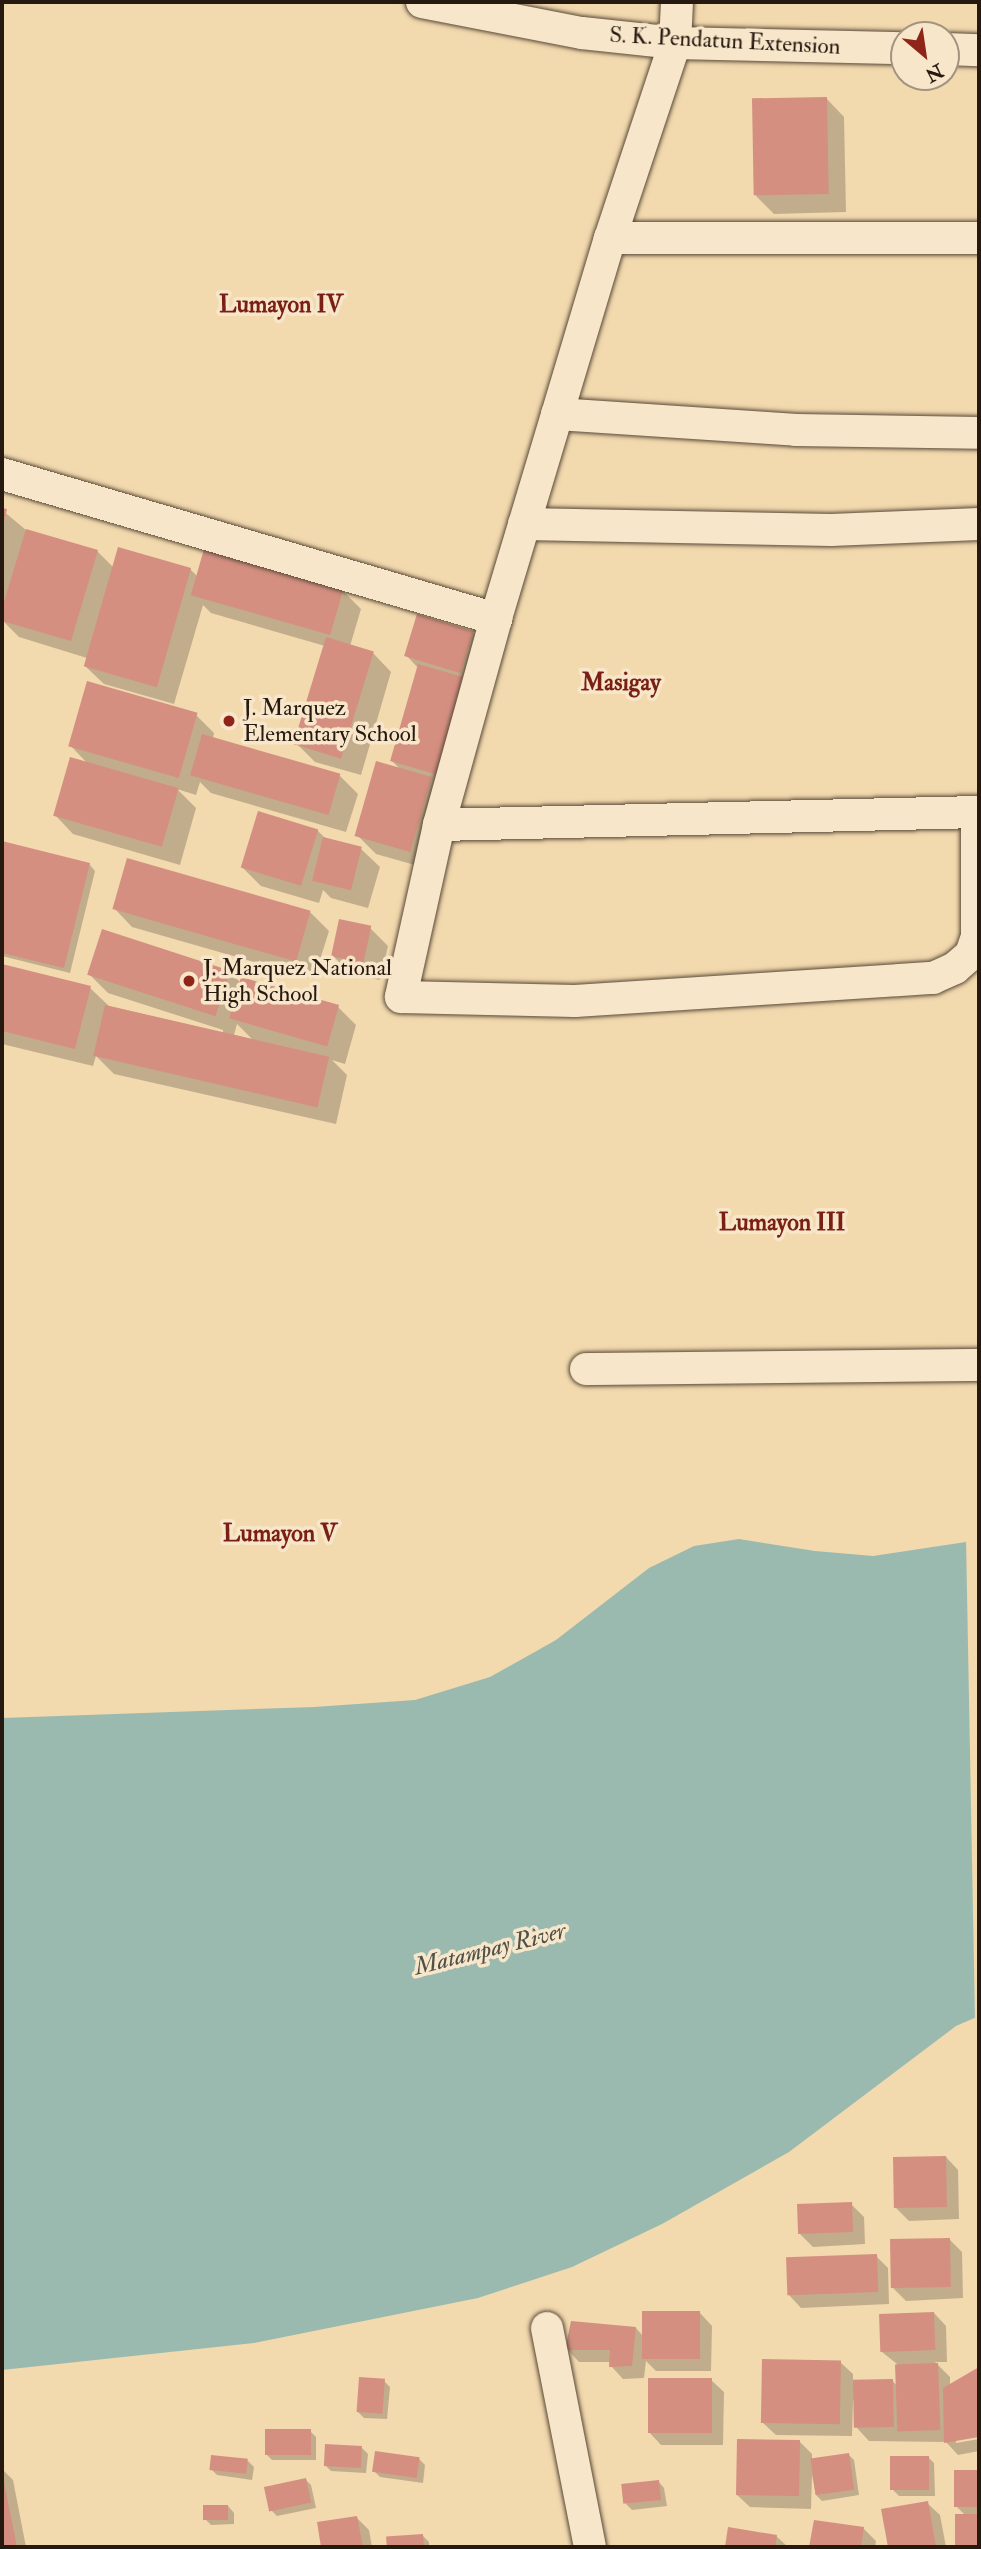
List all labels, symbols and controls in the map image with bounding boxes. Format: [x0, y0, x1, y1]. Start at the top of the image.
street label: S. K. Pendatun Extension [609, 21, 841, 61]
north arrow [890, 21, 960, 91]
text: N [921, 58, 947, 87]
district label: Lumayon IV [219, 291, 343, 319]
district label: Masigay [581, 669, 661, 697]
place label: J. Marquez Elementary School [243, 694, 417, 748]
marker: J. Marquez Elementary School [221, 713, 237, 729]
place label: J. Marquez National High School [203, 954, 392, 1008]
marker: J. Marquez National High School [181, 973, 197, 989]
district label: Lumayon III [719, 1209, 845, 1237]
district label: Lumayon V [223, 1520, 337, 1548]
water label: Matampay River [411, 1916, 569, 1982]

